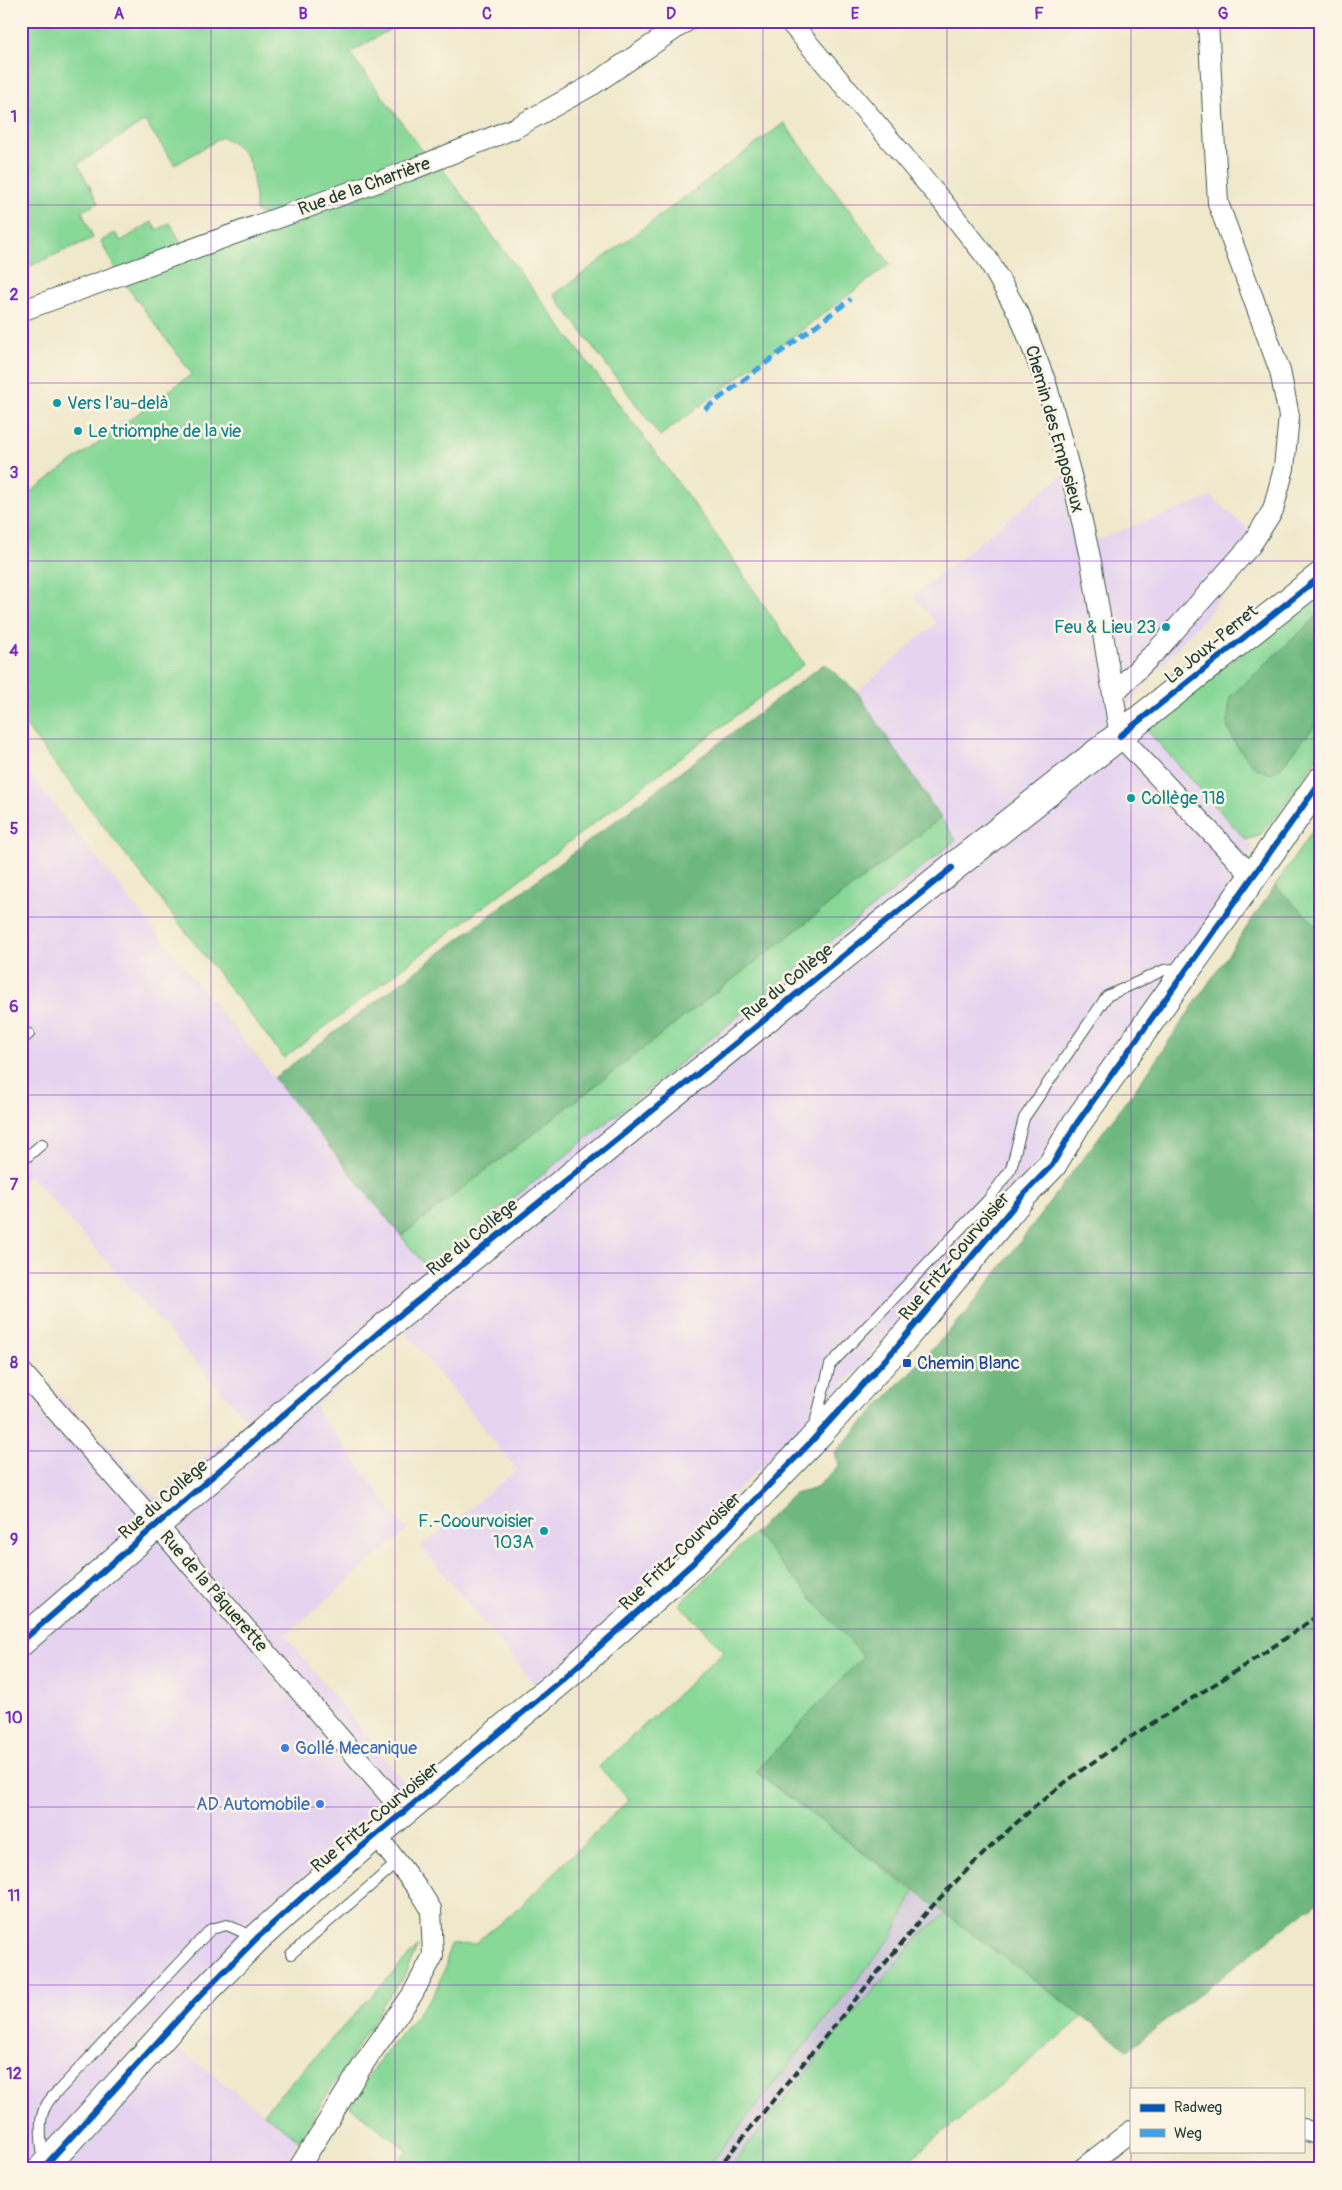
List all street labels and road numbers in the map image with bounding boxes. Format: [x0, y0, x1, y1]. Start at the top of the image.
street label: Rue de la Charrière [295, 152, 434, 221]
street label: Chemin des Emposieux [1020, 343, 1089, 515]
street label: La Joux-Perret [1160, 599, 1263, 689]
street label: Rue du Collège [737, 938, 838, 1026]
street label: Rue Fritz-Courvoisier [894, 1187, 1015, 1325]
street label: Rue du Collège [422, 1193, 523, 1281]
street label: Rue du Collège [114, 1454, 213, 1544]
street label: Rue Fritz-Courvoisier [615, 1487, 747, 1615]
street label: Rue de la Pâquerette [155, 1526, 273, 1657]
street label: Rue Fritz-Courvoisier [306, 1757, 445, 1878]

